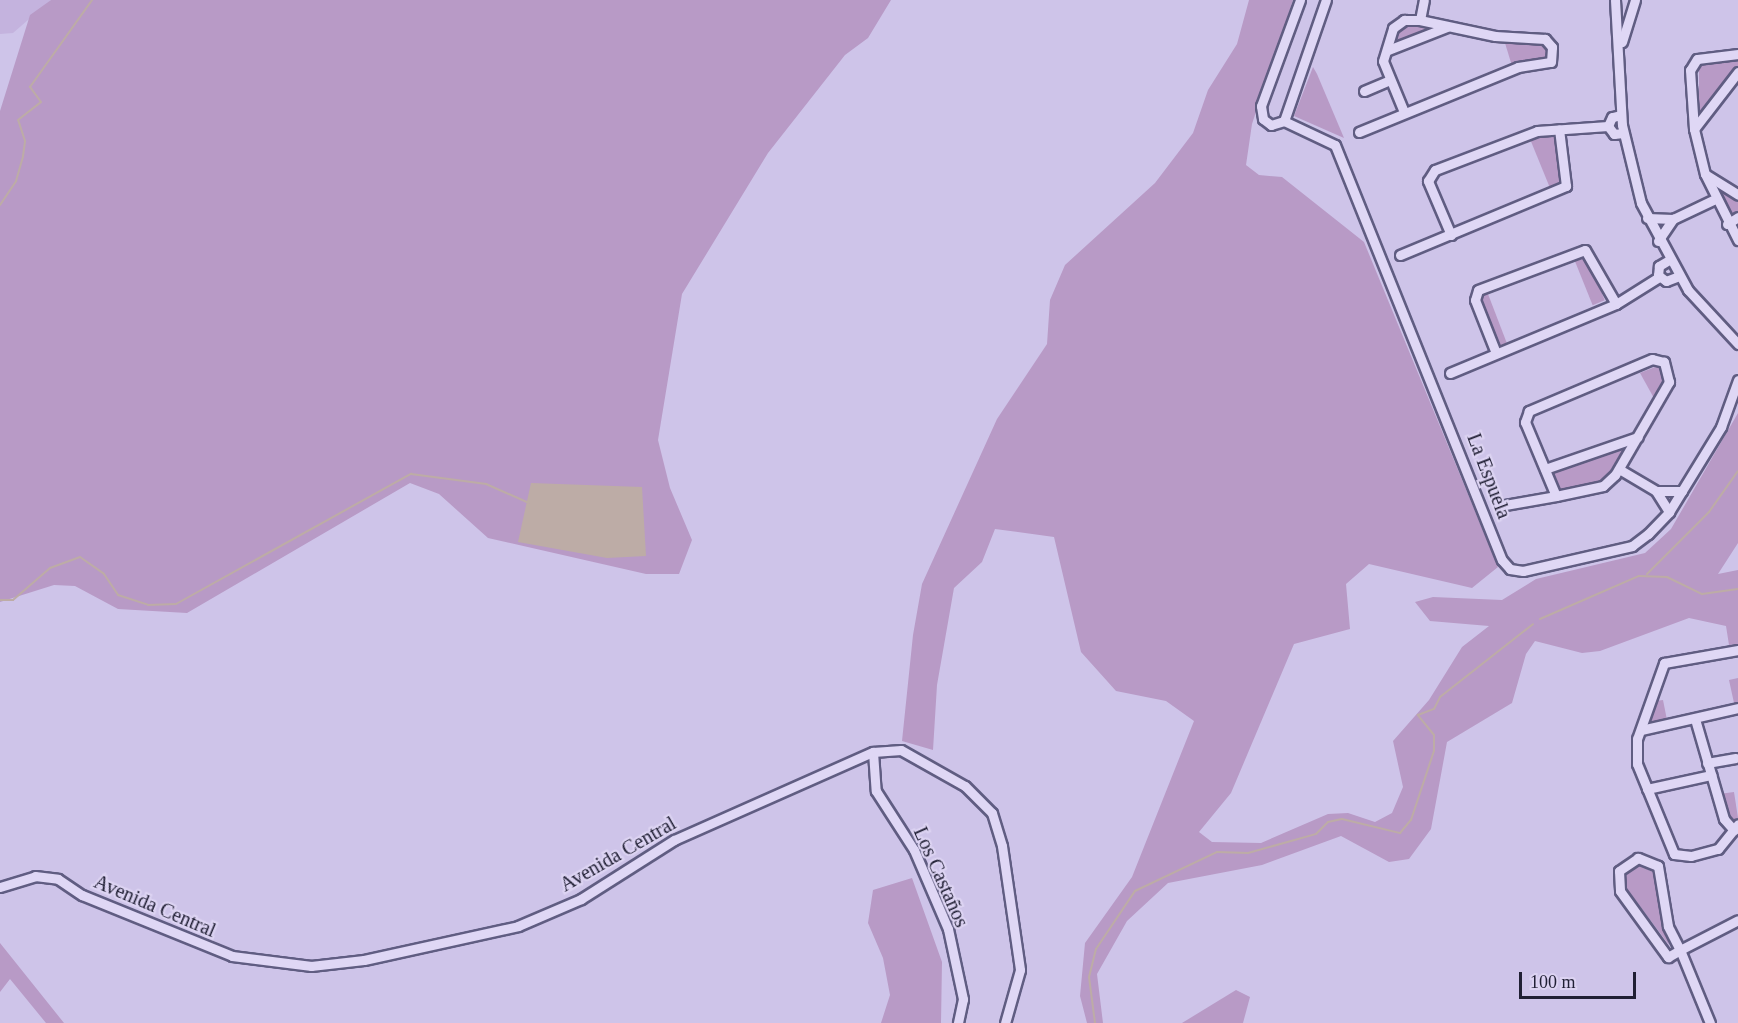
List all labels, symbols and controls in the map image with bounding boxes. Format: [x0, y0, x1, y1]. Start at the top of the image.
street label: La Espuela [1462, 430, 1516, 522]
street label: Avenida Central [556, 811, 680, 897]
street label: Los Castaños [908, 823, 974, 931]
street label: Avenida Central [90, 870, 220, 942]
scale bar [1522, 960, 1639, 998]
text: 100 m [1530, 972, 1576, 992]

